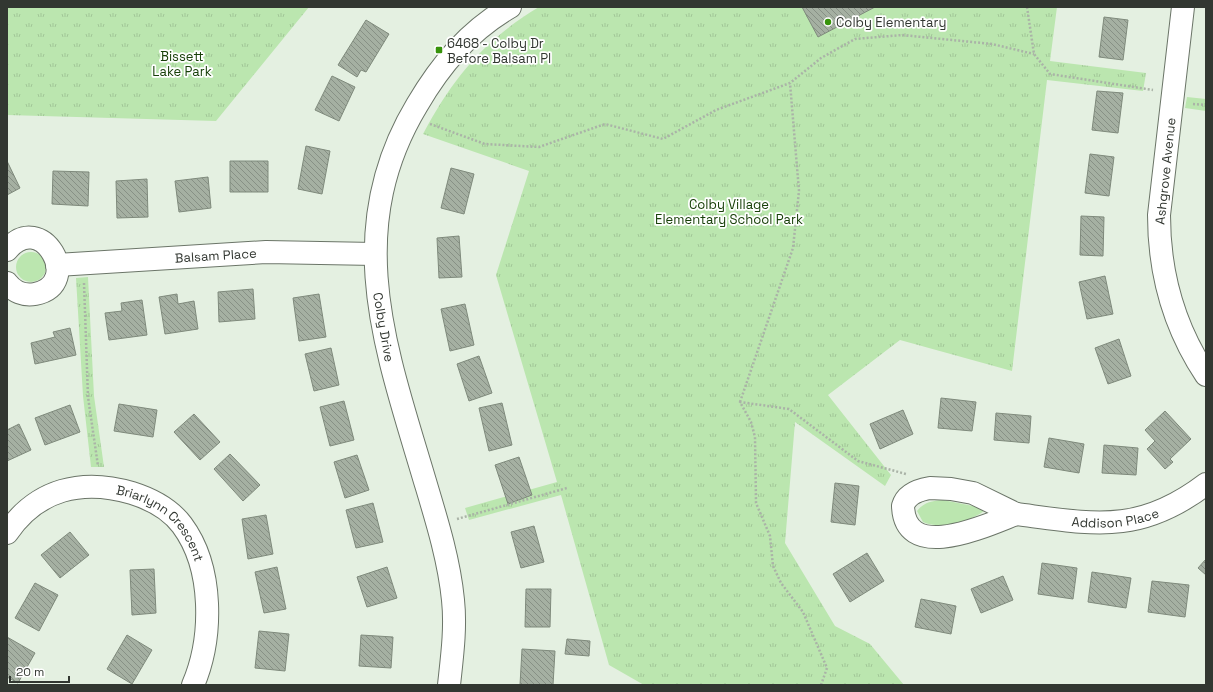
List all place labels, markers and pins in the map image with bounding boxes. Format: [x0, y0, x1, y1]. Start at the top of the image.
place label: Colby Elementary [836, 14, 946, 31]
marker: Colby Elementary [823, 17, 833, 27]
place label: 6468 - Colby Dr Before Balsam Pl [447, 35, 551, 67]
marker: 6468 - Colby Dr Before Balsam Pl [434, 45, 444, 55]

